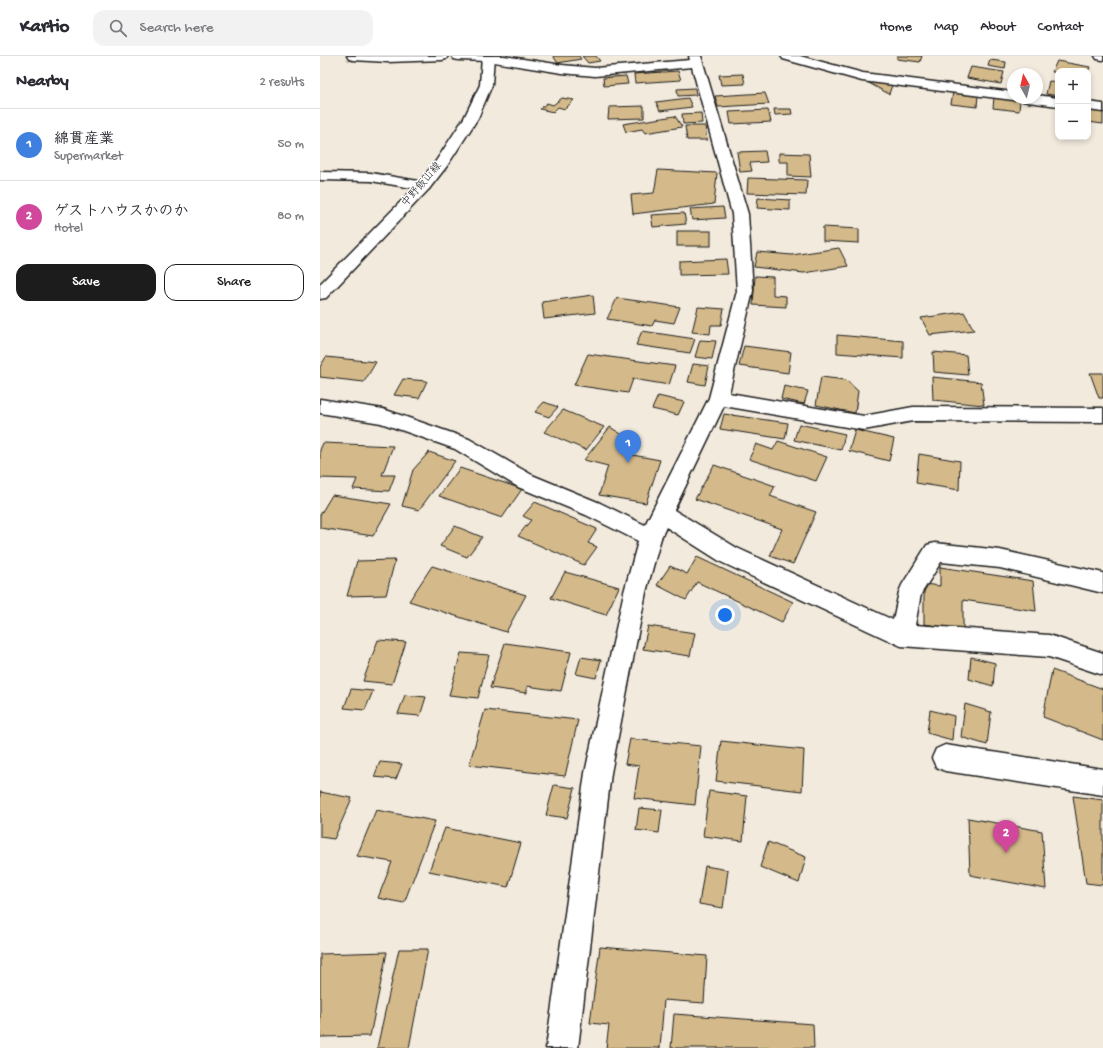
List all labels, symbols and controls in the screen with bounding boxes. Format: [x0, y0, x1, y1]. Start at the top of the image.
search box [93, 10, 373, 46]
text: Kartio [20, 16, 69, 39]
icon: search [107, 17, 129, 39]
text: Search here [139, 19, 213, 37]
text: Home [880, 19, 912, 36]
text: Map [934, 19, 958, 36]
text: About [980, 19, 1016, 36]
text: Contact [1038, 19, 1083, 36]
north arrow [1007, 68, 1043, 104]
map controls [1055, 68, 1091, 140]
button: + [1055, 68, 1091, 104]
text: Nearby [16, 72, 69, 92]
text: 2 results [259, 75, 304, 90]
button: − [1055, 104, 1091, 140]
text: 綿貫産業 [54, 131, 114, 149]
text: 1 [26, 137, 32, 152]
text: 50 m [277, 137, 304, 152]
text: Supermarket [54, 149, 123, 164]
street label: 中野飯山線 [399, 160, 445, 210]
text: ゲストハウスかのか [54, 203, 188, 221]
text: 2 [26, 209, 32, 224]
text: 80 m [277, 209, 304, 224]
text: Hotel [54, 221, 83, 236]
button: Save [16, 264, 156, 301]
button: Share [164, 264, 304, 301]
pin: 1 [615, 430, 641, 463]
your location [715, 605, 735, 625]
pin: 2 [993, 820, 1019, 853]

